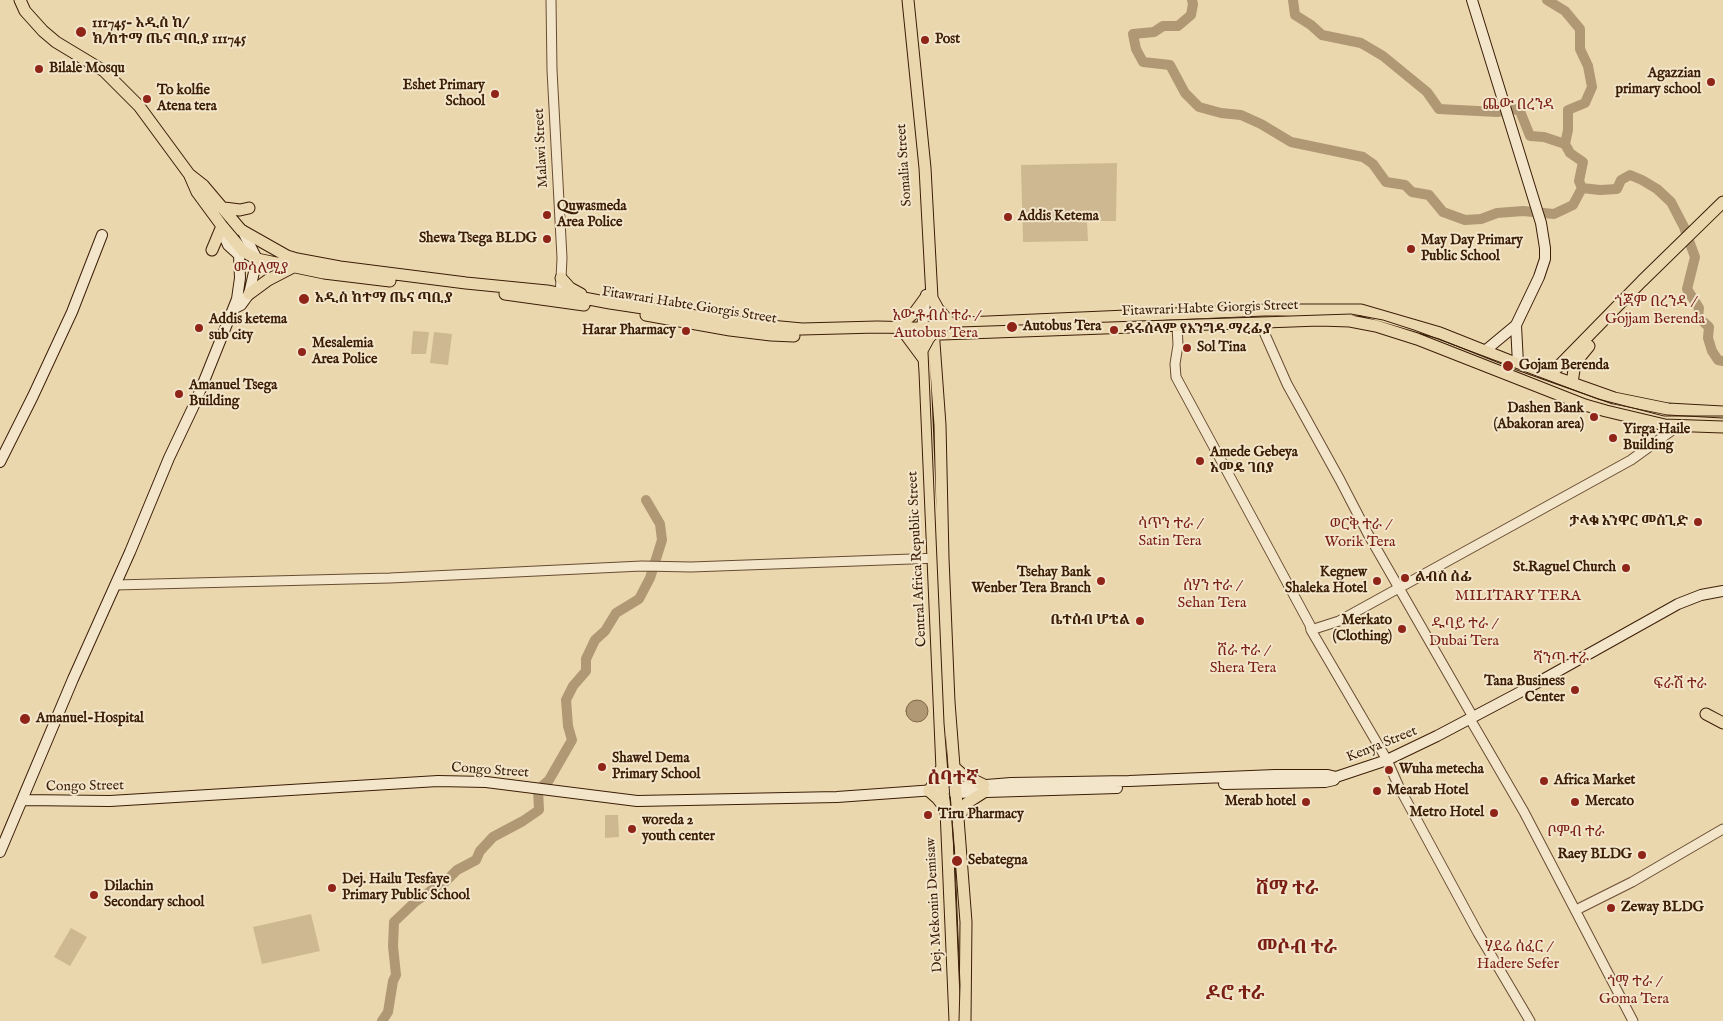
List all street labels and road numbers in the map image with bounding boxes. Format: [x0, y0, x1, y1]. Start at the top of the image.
street label: Malawi Street [532, 108, 552, 188]
street label: Somalia Street [894, 123, 916, 207]
street label: Fitawrari Habte Giorgis Street [600, 284, 778, 328]
street label: Fitawrari Habte Giorgis Street [1121, 298, 1299, 320]
street label: Central Africa Republic Street [905, 471, 931, 647]
street label: Kenya Street [1344, 723, 1420, 767]
street label: Congo Street [451, 760, 529, 782]
street label: Congo Street [46, 778, 124, 796]
street label: Dej. Mekonin Demisaw [923, 837, 947, 973]

